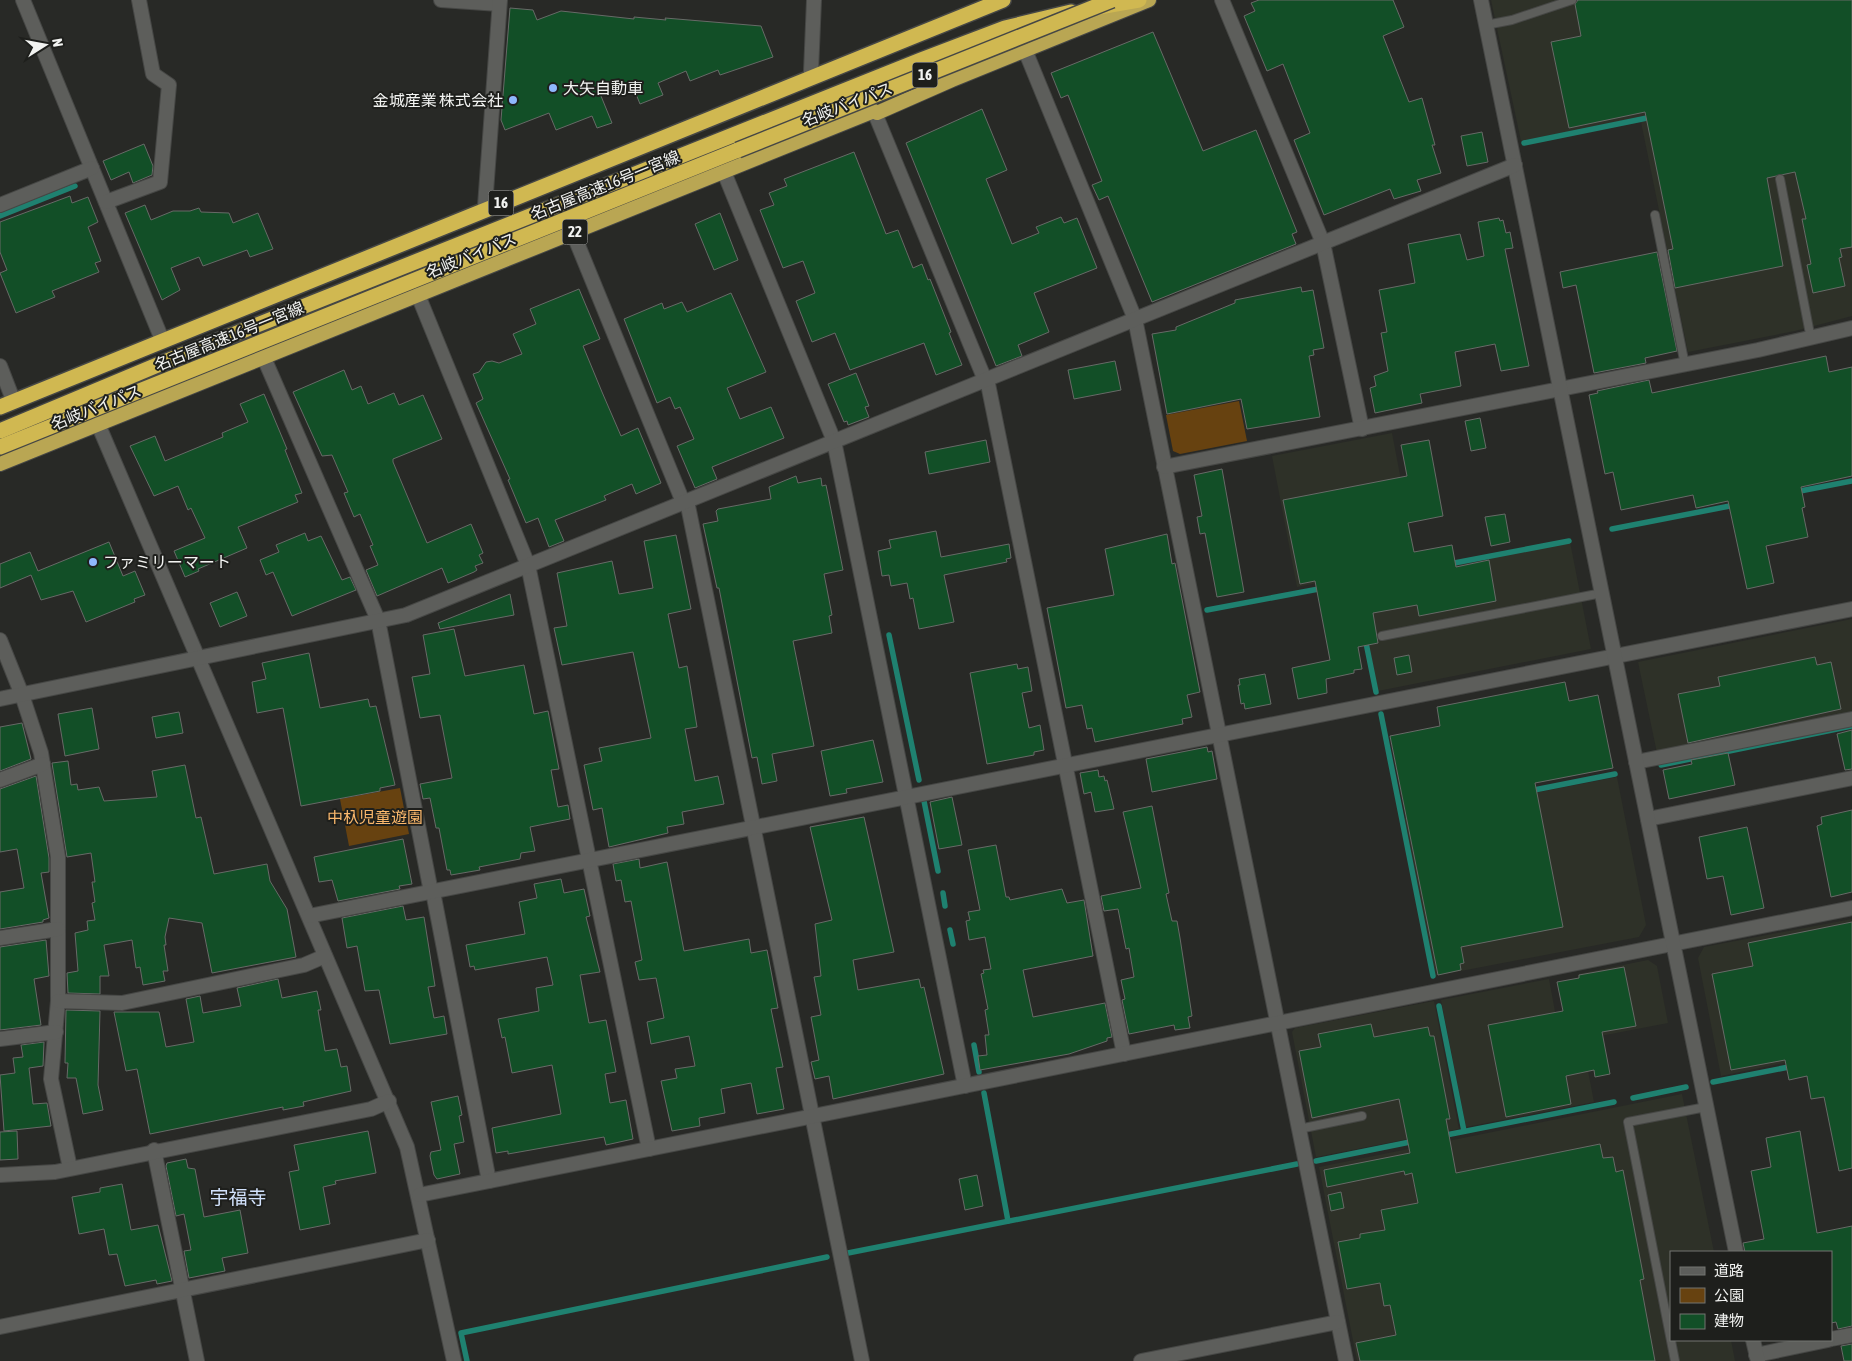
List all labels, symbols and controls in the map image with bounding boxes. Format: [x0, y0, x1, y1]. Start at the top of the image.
north arrow [20, 20, 70, 70]
text: N [49, 37, 66, 48]
road number: 16 [912, 62, 938, 88]
street label: 名岐バイパス [799, 78, 895, 130]
place label: 大矢自動車 [563, 79, 643, 97]
marker: 大矢自動車 [547, 82, 559, 94]
place label: 金城産業 株式会社 [373, 91, 503, 109]
marker: 金城産業 株式会社 [507, 94, 519, 106]
street label: 名古屋高速16号一宮線 [528, 147, 682, 223]
road number: 16 [488, 190, 514, 216]
road number: 22 [562, 220, 588, 244]
street label: 名岐バイパス [423, 229, 519, 281]
street label: 名古屋高速16号一宮線 [152, 298, 306, 374]
street label: 名岐バイパス [48, 381, 144, 433]
place label: ファミリーマート [103, 553, 231, 571]
marker: ファミリーマート [87, 556, 99, 568]
park label: 中杁児童遊園 [327, 808, 423, 826]
district label: 宇福寺 [209, 1186, 267, 1208]
legend [1670, 1251, 1832, 1341]
text: 道路 [1714, 1262, 1744, 1279]
text: 公園 [1714, 1287, 1744, 1304]
text: 建物 [1714, 1312, 1744, 1329]

